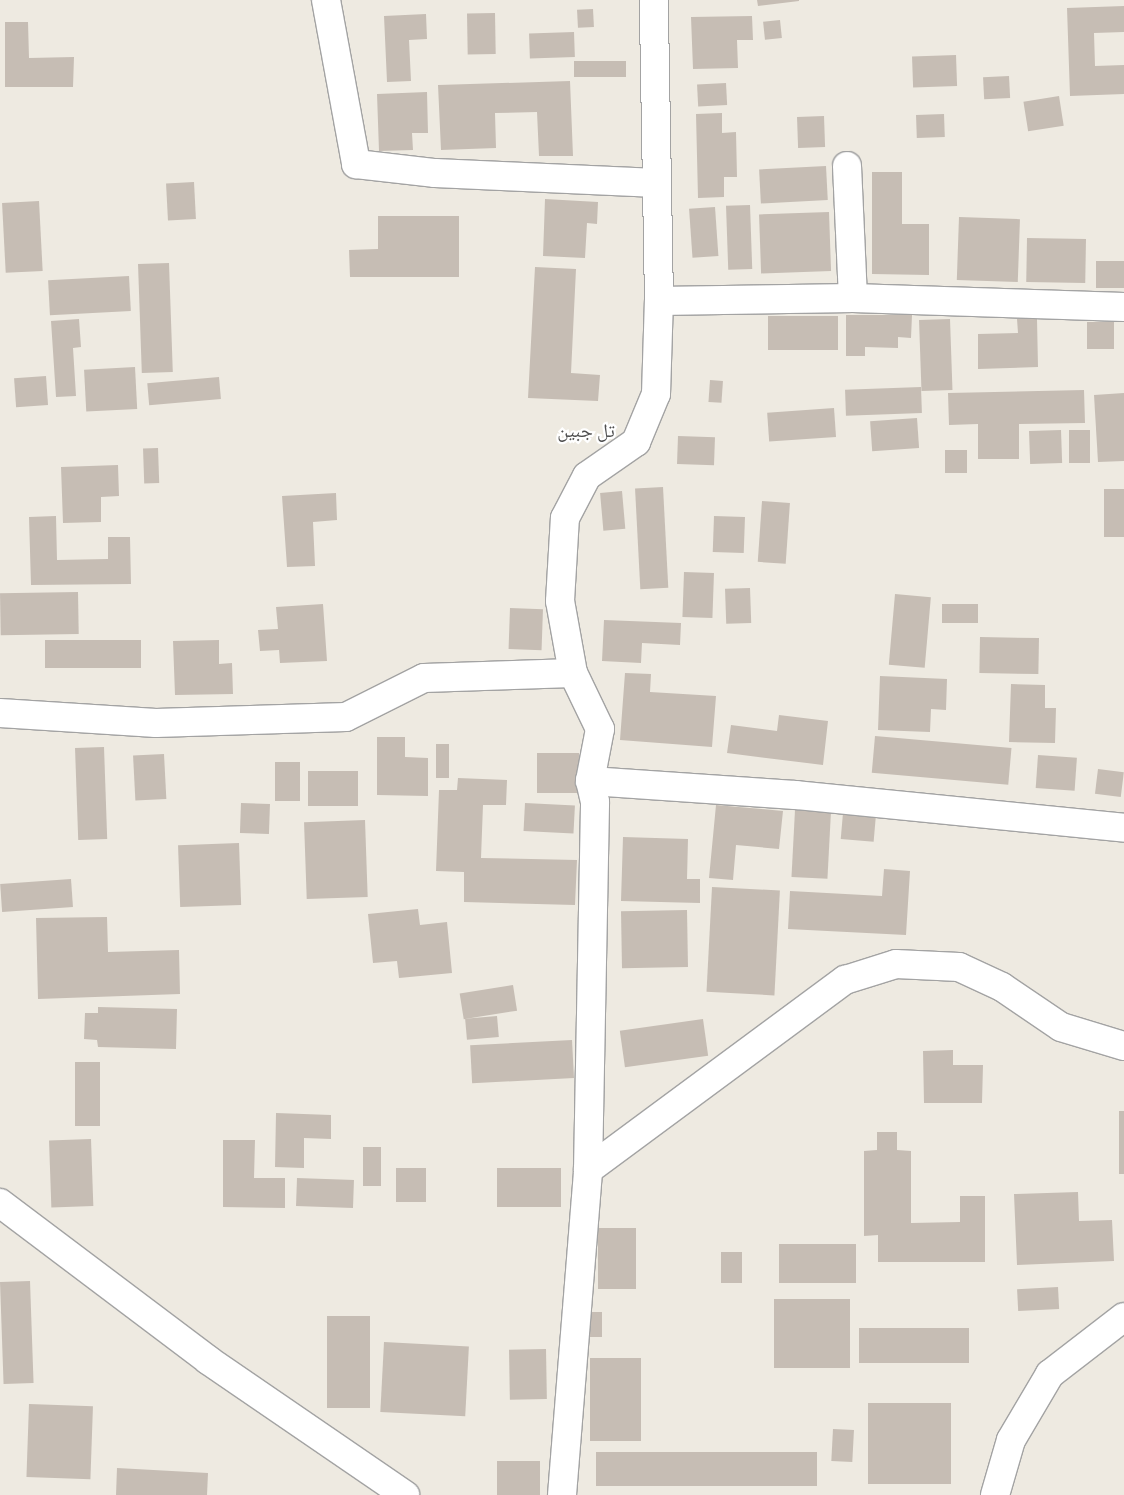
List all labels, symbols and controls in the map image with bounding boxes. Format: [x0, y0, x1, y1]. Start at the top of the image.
district label: تل جبين [557, 420, 615, 442]

